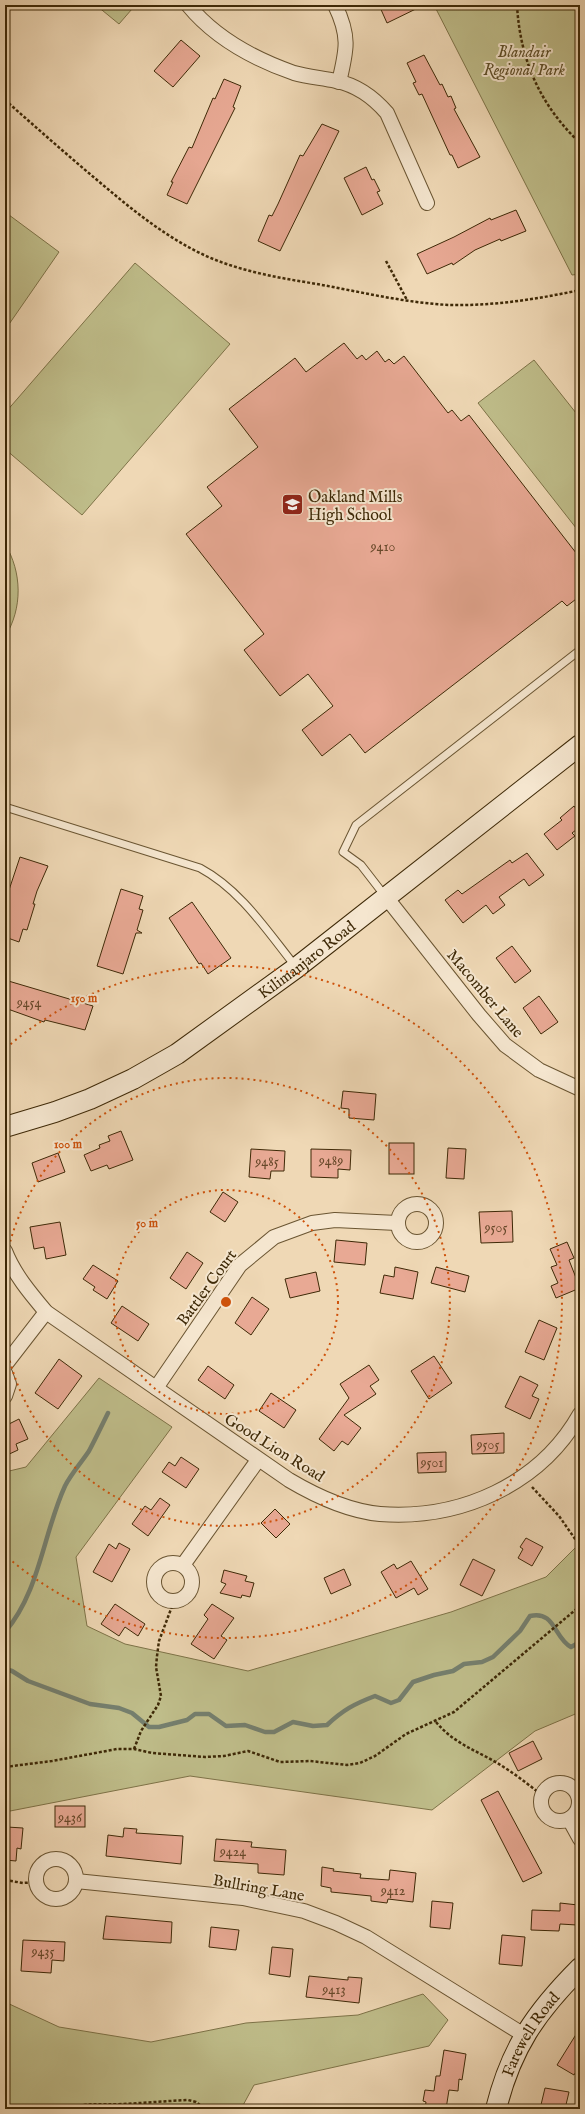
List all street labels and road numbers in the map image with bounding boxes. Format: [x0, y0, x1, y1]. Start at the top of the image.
street label: Kilimanjaro Road [255, 917, 361, 1004]
street label: Macomber Lane [442, 946, 527, 1043]
street label: Battler Court [173, 1246, 242, 1330]
street label: Good Lion Road [220, 1410, 328, 1488]
street label: Bullring Lane [211, 1871, 306, 1907]
street label: Farewell Road [499, 1988, 565, 2080]

